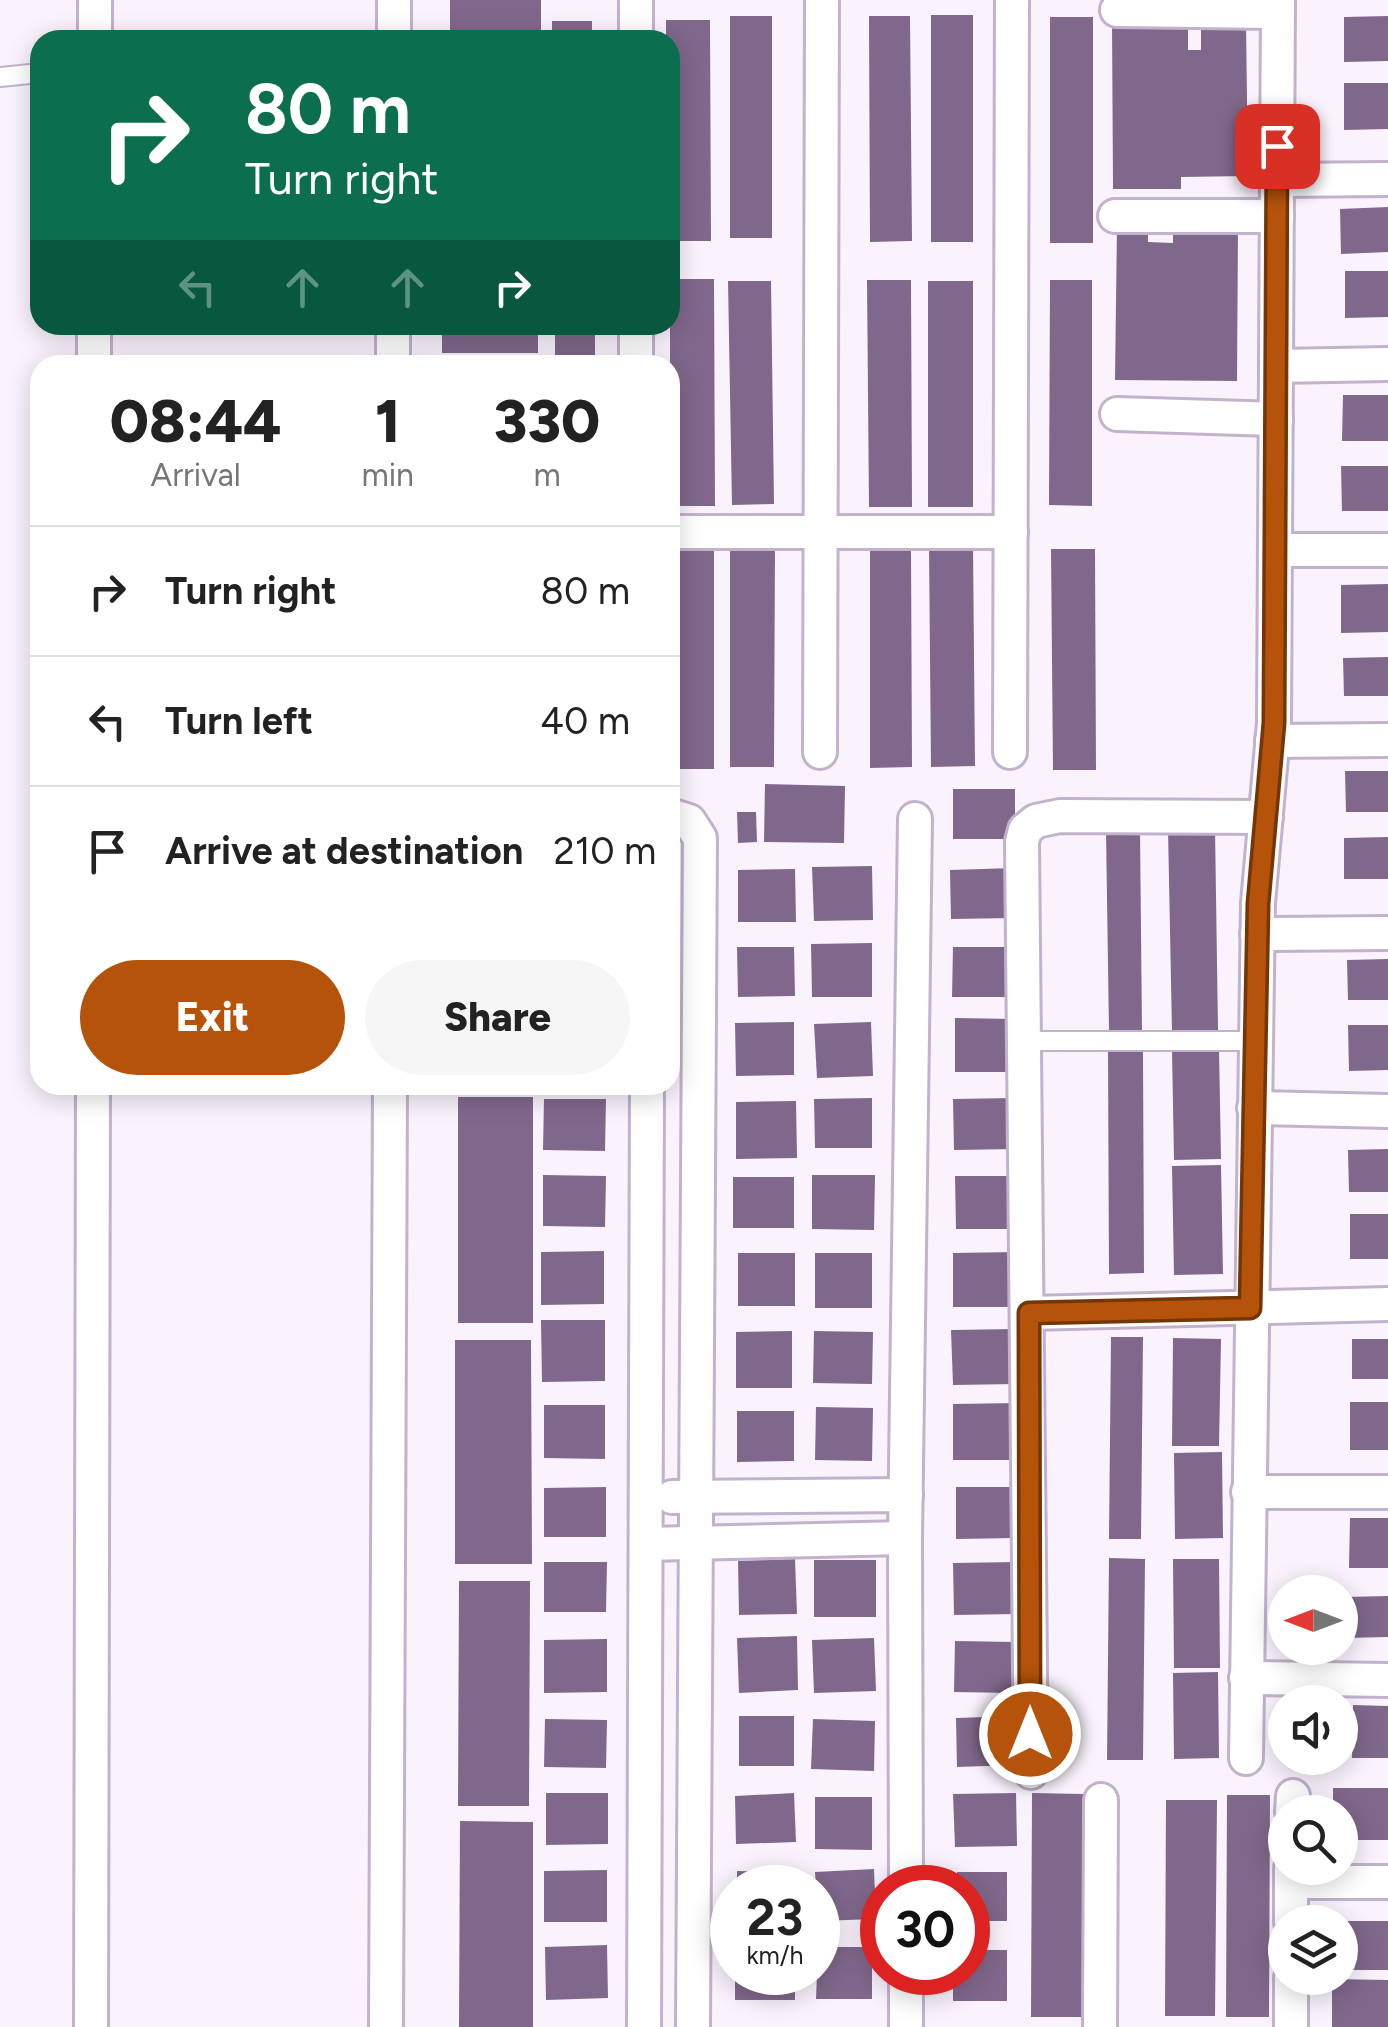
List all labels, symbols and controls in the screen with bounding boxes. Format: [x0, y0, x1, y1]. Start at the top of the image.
text: 80 m [245, 66, 411, 151]
icon: right [80, 70, 210, 200]
pin [1235, 104, 1320, 189]
icon: arrive [1250, 119, 1305, 174]
text: Turn right [245, 151, 438, 205]
icon: left [170, 260, 225, 315]
icon: ahead [275, 260, 330, 315]
icon: ahead [380, 260, 435, 315]
icon: right [485, 260, 540, 315]
text: 08:44 [110, 385, 282, 457]
text: 1 [375, 385, 401, 457]
text: 330 [494, 385, 600, 457]
text: Arrival [151, 456, 241, 494]
text: min [361, 456, 414, 494]
text: m [533, 456, 561, 494]
icon: right [80, 564, 135, 619]
text: Turn right [165, 568, 337, 614]
text: 80 m [541, 568, 630, 614]
icon: left [80, 694, 135, 749]
text: Turn left [165, 698, 313, 744]
text: 40 m [540, 698, 630, 744]
icon: arrive [80, 824, 135, 879]
text: Arrive at destination [165, 828, 523, 874]
text: 210 m [553, 828, 656, 874]
button: Exit [80, 960, 345, 1075]
button: Share [365, 960, 630, 1075]
north arrow [1268, 1575, 1358, 1665]
map controls [1268, 1575, 1358, 1995]
position arrow [978, 1682, 1082, 1786]
button: sound [1268, 1685, 1358, 1775]
button: search [1268, 1795, 1358, 1885]
speed limit sign: 30 [860, 1865, 990, 1995]
text: 23 [747, 1887, 803, 1948]
button: layers [1268, 1905, 1358, 1995]
text: km/h [746, 1940, 804, 1970]

